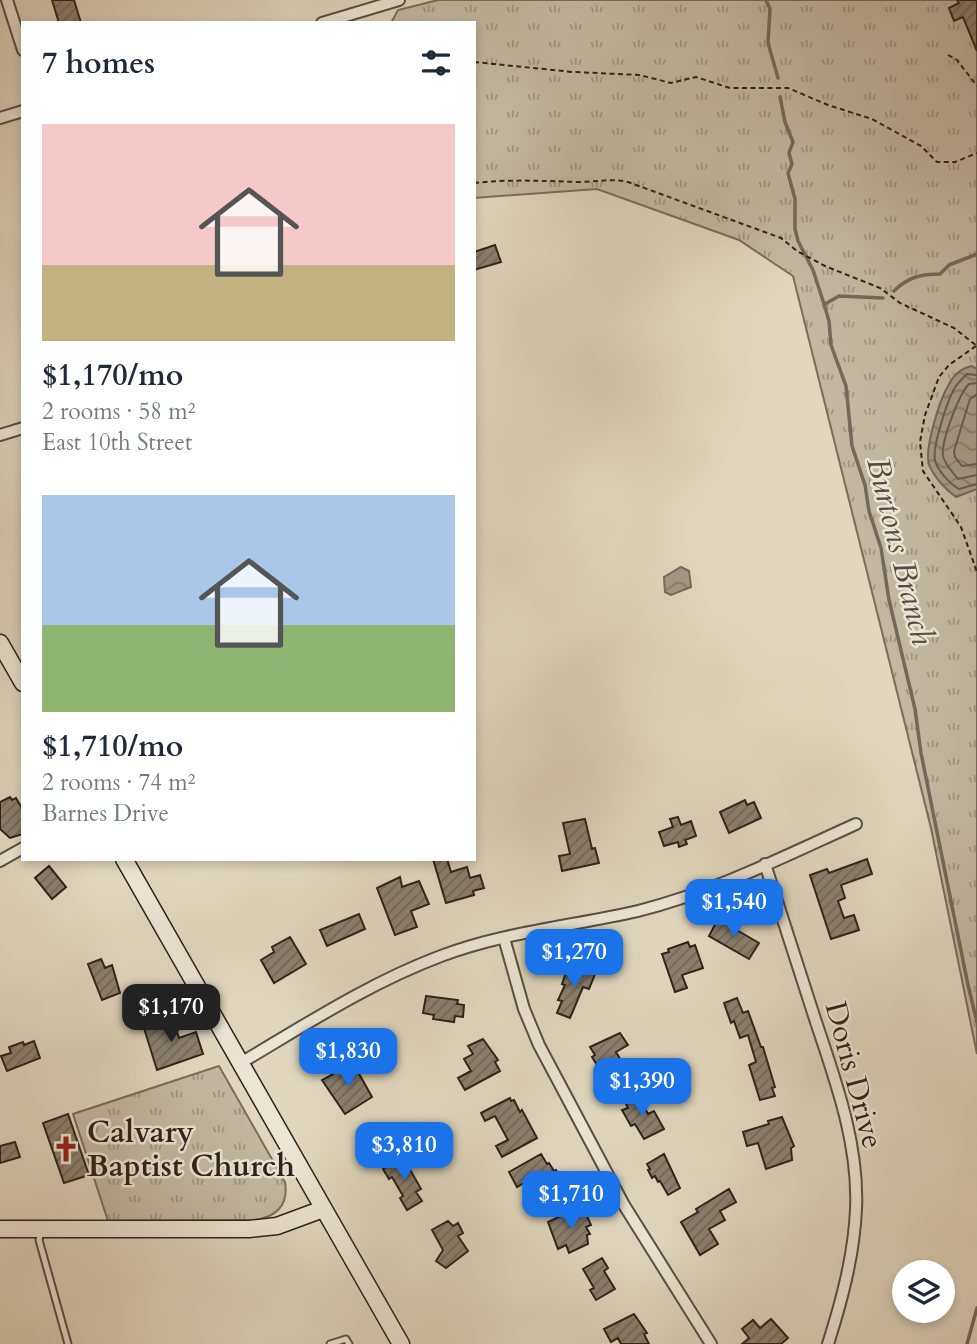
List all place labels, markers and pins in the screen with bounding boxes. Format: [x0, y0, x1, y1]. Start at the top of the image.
pin: $1,540 [677, 880, 791, 939]
pin: $1,270 [517, 930, 631, 989]
pin: $1,170 [114, 984, 228, 1044]
pin: $1,830 [291, 1028, 405, 1088]
pin: $1,390 [585, 1058, 699, 1118]
place label: Calvary Baptist Church [87, 1112, 295, 1187]
pin: $3,810 [347, 1122, 461, 1182]
church icon: Calvary Baptist Church [51, 1134, 81, 1164]
pin: $1,710 [514, 1172, 628, 1231]

